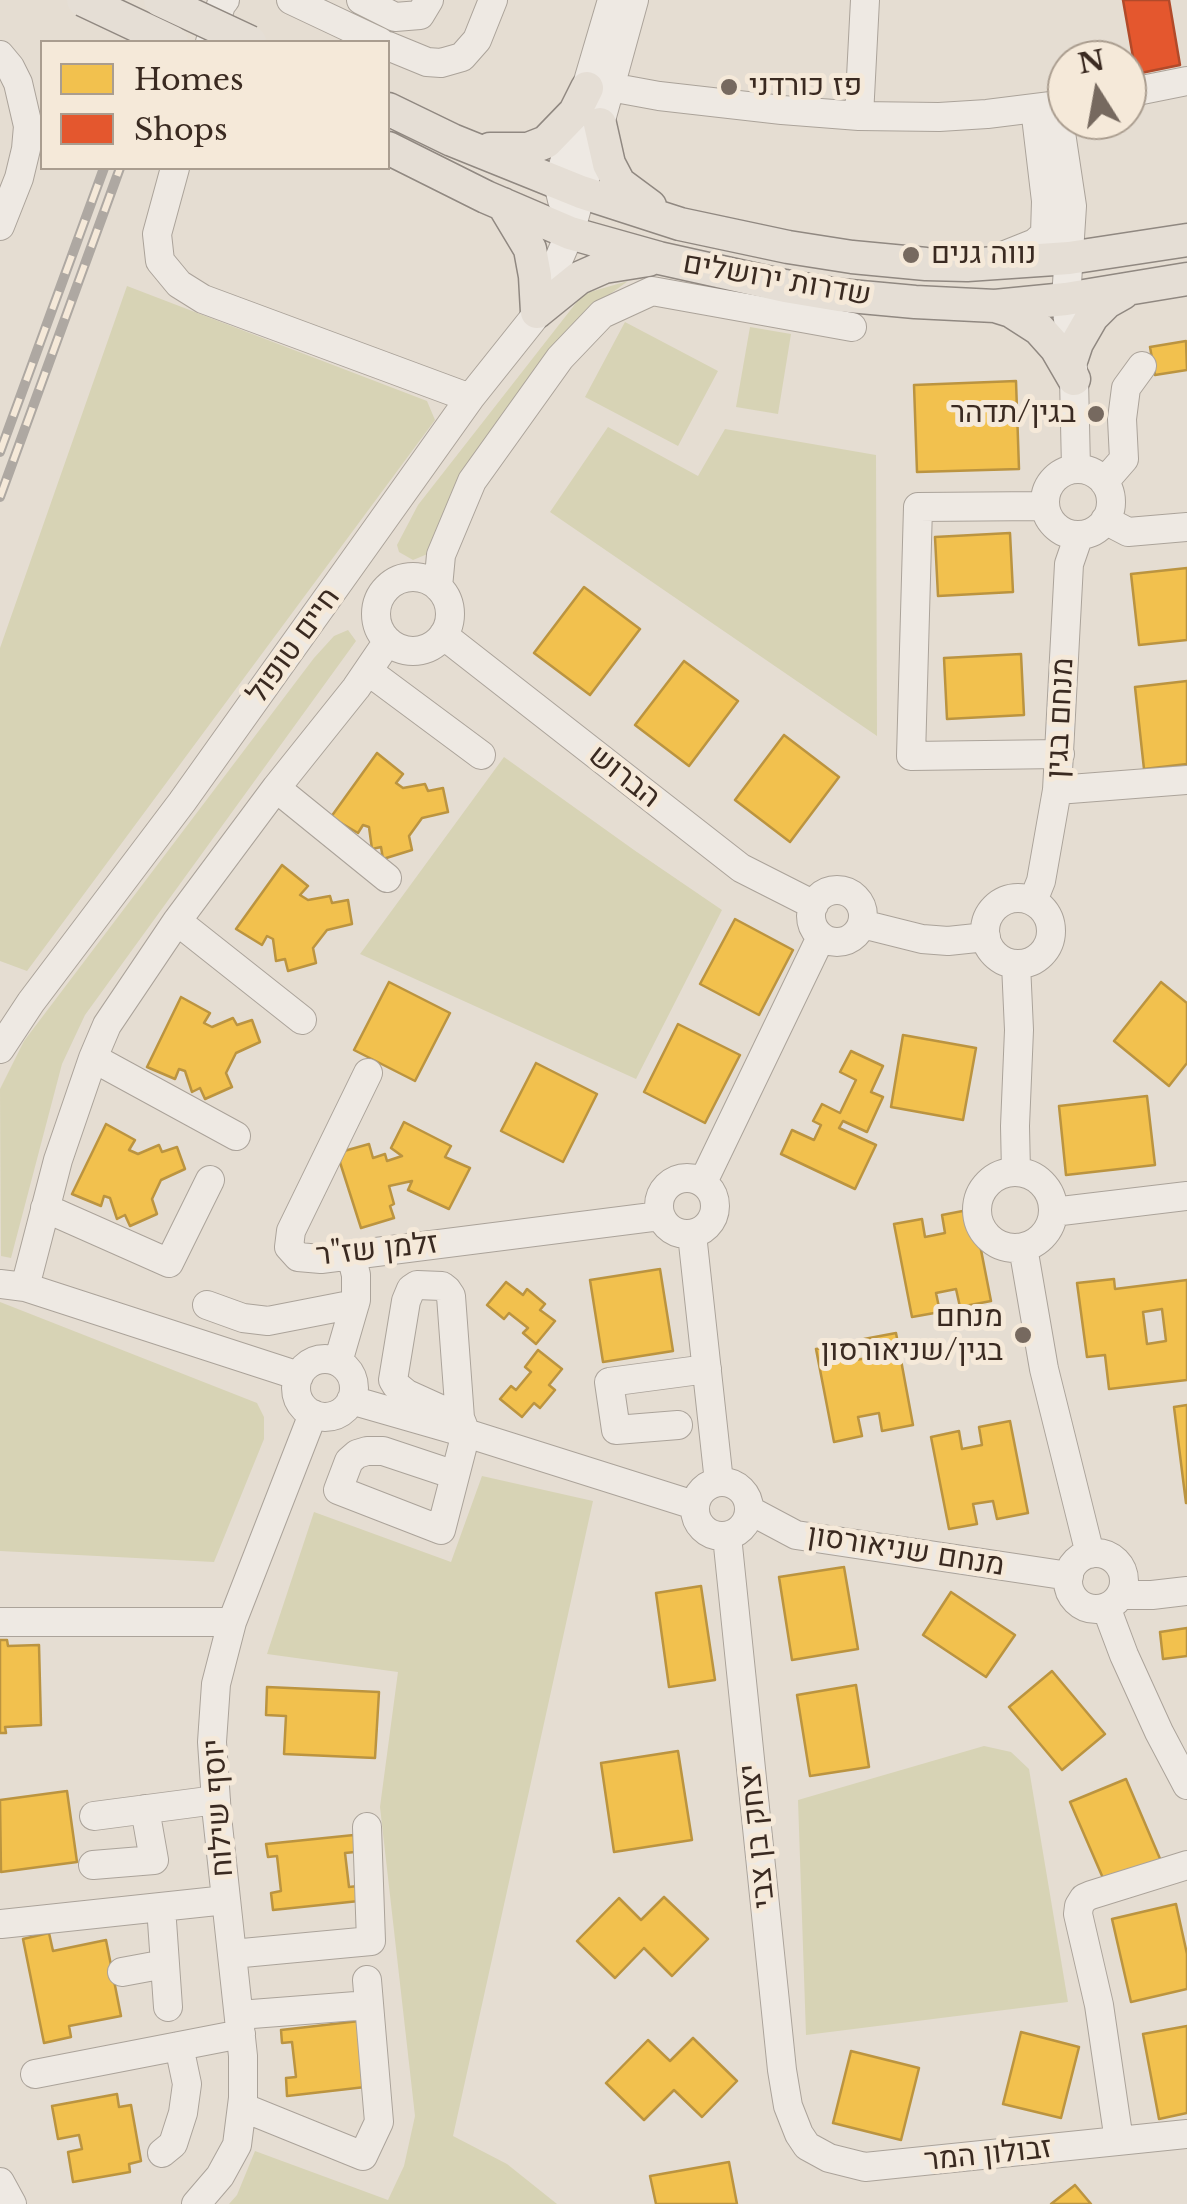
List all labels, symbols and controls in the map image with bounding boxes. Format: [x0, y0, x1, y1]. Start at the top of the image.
legend [40, 40, 390, 170]
north arrow [1047, 40, 1147, 140]
text: N [1075, 42, 1108, 82]
text: Homes [134, 61, 244, 98]
place label: פז כורדני [749, 69, 862, 105]
marker: פז כורדני [718, 76, 740, 98]
text: Shops [134, 111, 228, 148]
place label: נווה גנים [931, 237, 1036, 273]
marker: נווה גנים [900, 244, 922, 266]
street label: שדרות ירושלים [680, 246, 874, 314]
place label: בגין/תדהר [950, 396, 1076, 432]
marker: בגין/תדהר [1085, 403, 1107, 425]
street label: חיים טופול [240, 581, 348, 711]
street label: מנחם בגין [1040, 657, 1082, 779]
street label: הברוש [581, 738, 667, 816]
street label: זלמן שז"ר [314, 1226, 440, 1274]
place label: מנחם בגין/שניאורסון [821, 1300, 1003, 1370]
marker: מנחם בגין/שניאורסון [1012, 1324, 1034, 1346]
street label: מנחם שניאורסון [805, 1518, 1007, 1584]
street label: יוסף שילוח [196, 1738, 242, 1878]
street label: יצחק בן צבי [733, 1762, 783, 1910]
street label: זבולון המר [922, 2130, 1054, 2180]

